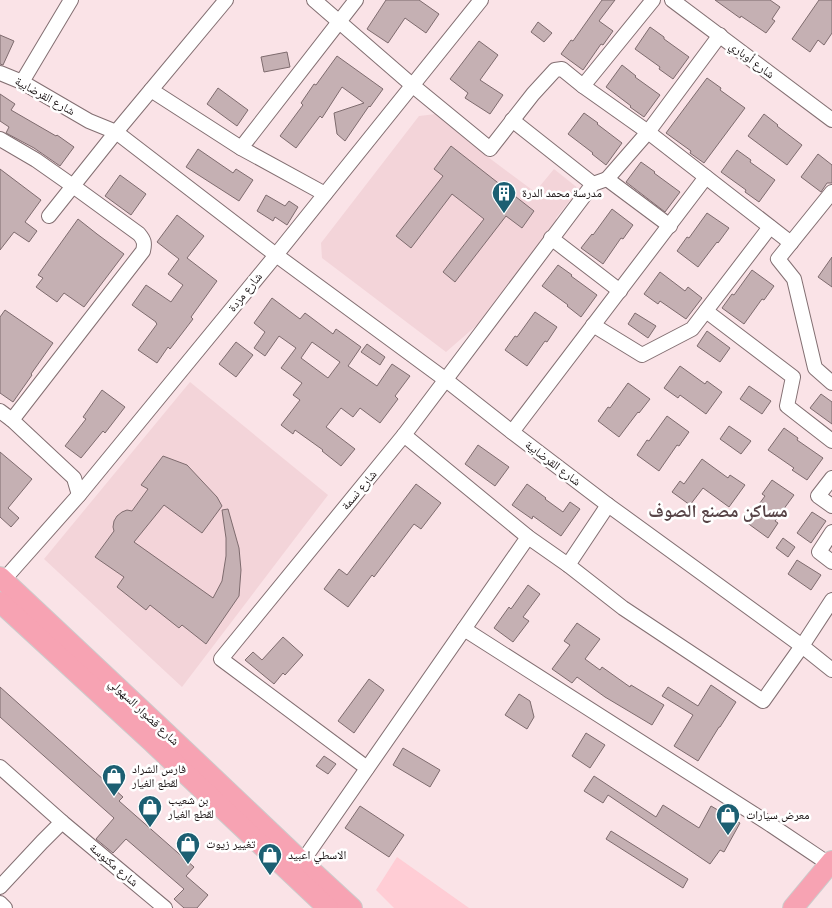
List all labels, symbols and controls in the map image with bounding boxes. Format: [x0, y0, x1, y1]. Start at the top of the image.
street label: شارع أوباري [725, 39, 777, 84]
street label: شارع القرضابية [12, 74, 77, 119]
building icon: مدرسة محمد الدرة [491, 180, 517, 214]
place label: مدرسة محمد الدرة [522, 186, 602, 200]
street label: شارع مزدة [225, 270, 266, 315]
street label: شارع القرضابية [522, 437, 584, 489]
street label: شارع نسمة [338, 467, 380, 513]
district label: مساكن مصنع الصوف [648, 500, 788, 523]
street label: شارع قضوار السهولي [104, 676, 182, 750]
place label: فارس الشراد لقطع الغيار [131, 762, 186, 790]
shop icon: فارس الشراد لقطع الغيار [101, 763, 127, 797]
place label: بن شعيب لقطع الغيار [167, 793, 214, 821]
shop icon: بن شعيب لقطع الغيار [137, 794, 163, 828]
shop icon: معرض سيارات [715, 802, 741, 836]
place label: معرض سيارات [746, 808, 810, 822]
shop icon: تغيير زيوت [175, 831, 201, 865]
place label: تغيير زيوت [206, 837, 256, 851]
street label: شارع مكنوسة [86, 841, 141, 890]
shop icon: الاسطي اعبيد [257, 842, 283, 876]
place label: الاسطي اعبيد [288, 848, 346, 865]

